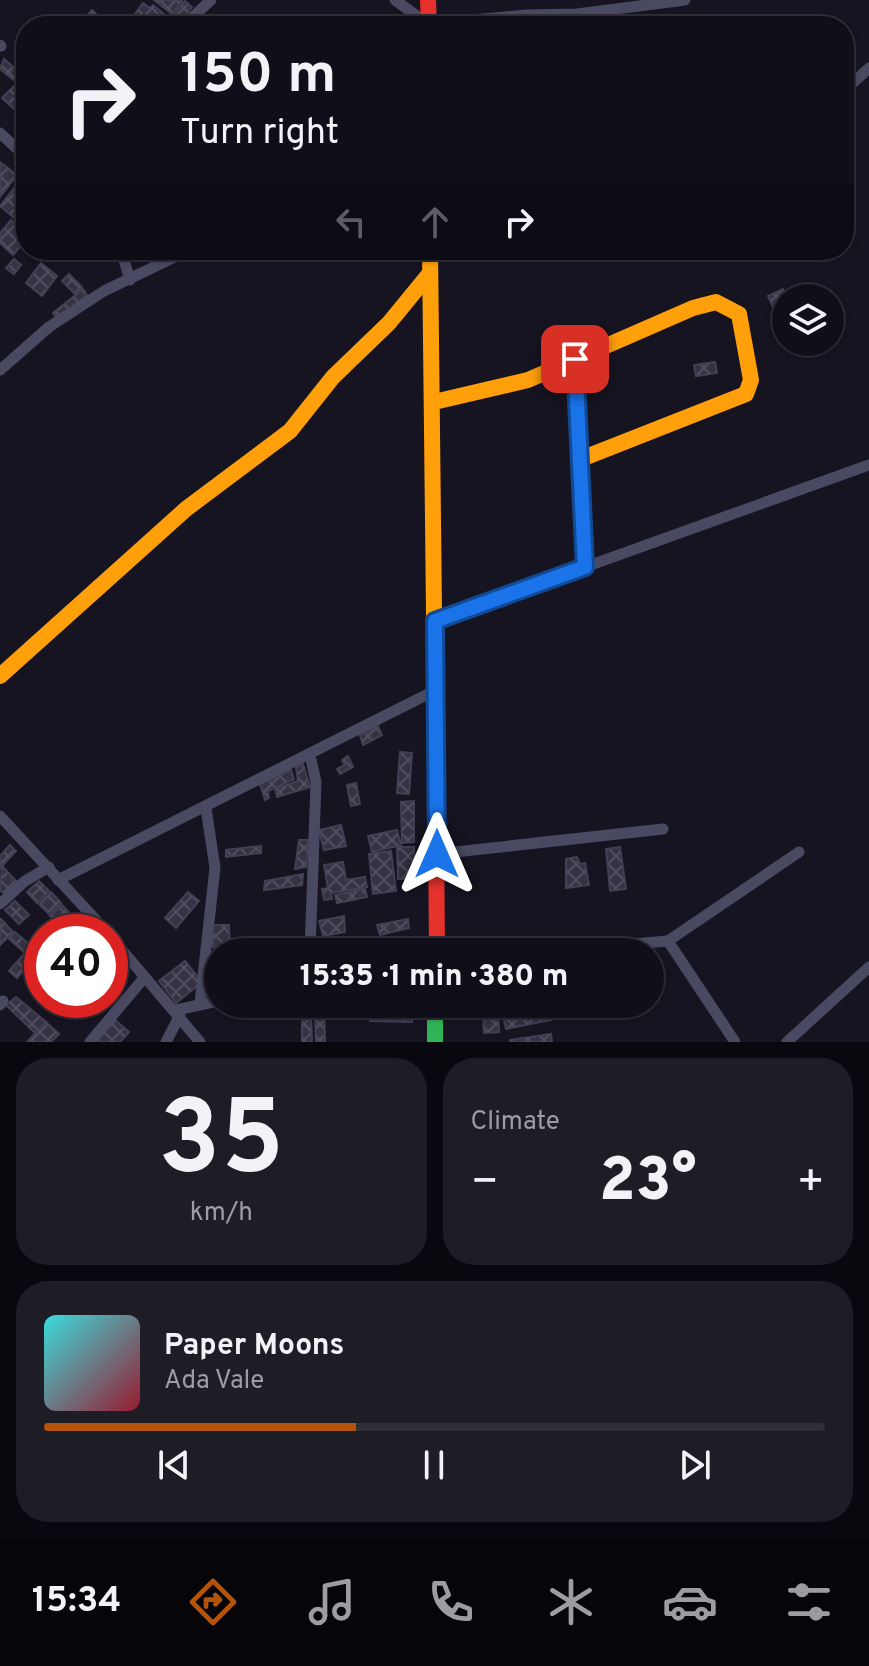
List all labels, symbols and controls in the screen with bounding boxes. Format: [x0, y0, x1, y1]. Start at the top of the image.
text: 150 m [180, 42, 336, 112]
icon: right [48, 48, 152, 152]
text: Turn right [180, 111, 339, 157]
icon: left [329, 200, 373, 244]
icon: ahead [413, 200, 457, 244]
icon: right [497, 200, 541, 244]
map controls [772, 284, 844, 356]
button: layers [772, 284, 844, 356]
pin [541, 325, 609, 393]
icon: arrive [553, 337, 597, 381]
position arrow [395, 812, 479, 896]
speed limit sign: 40 [24, 914, 128, 1018]
text: 15:35 · 1 min · 380 m [300, 959, 568, 996]
text: 35 [158, 1079, 284, 1211]
text: Climate [471, 1106, 560, 1139]
text: 23° [599, 1146, 697, 1222]
text: − [471, 1156, 499, 1212]
text: + [797, 1156, 825, 1212]
text: km/h [190, 1197, 253, 1230]
text: Paper Moons [164, 1328, 344, 1365]
text: Ada Vale [164, 1365, 264, 1398]
icon: previous [152, 1443, 196, 1487]
icon: pause [412, 1443, 456, 1487]
icon: next [673, 1443, 717, 1487]
icon: directions [185, 1574, 241, 1630]
icon: music [304, 1574, 360, 1630]
icon: phone [423, 1574, 479, 1630]
icon: climate [543, 1574, 599, 1630]
icon: car [662, 1574, 718, 1630]
icon: filters [781, 1574, 837, 1630]
text: 15:34 [32, 1579, 122, 1625]

